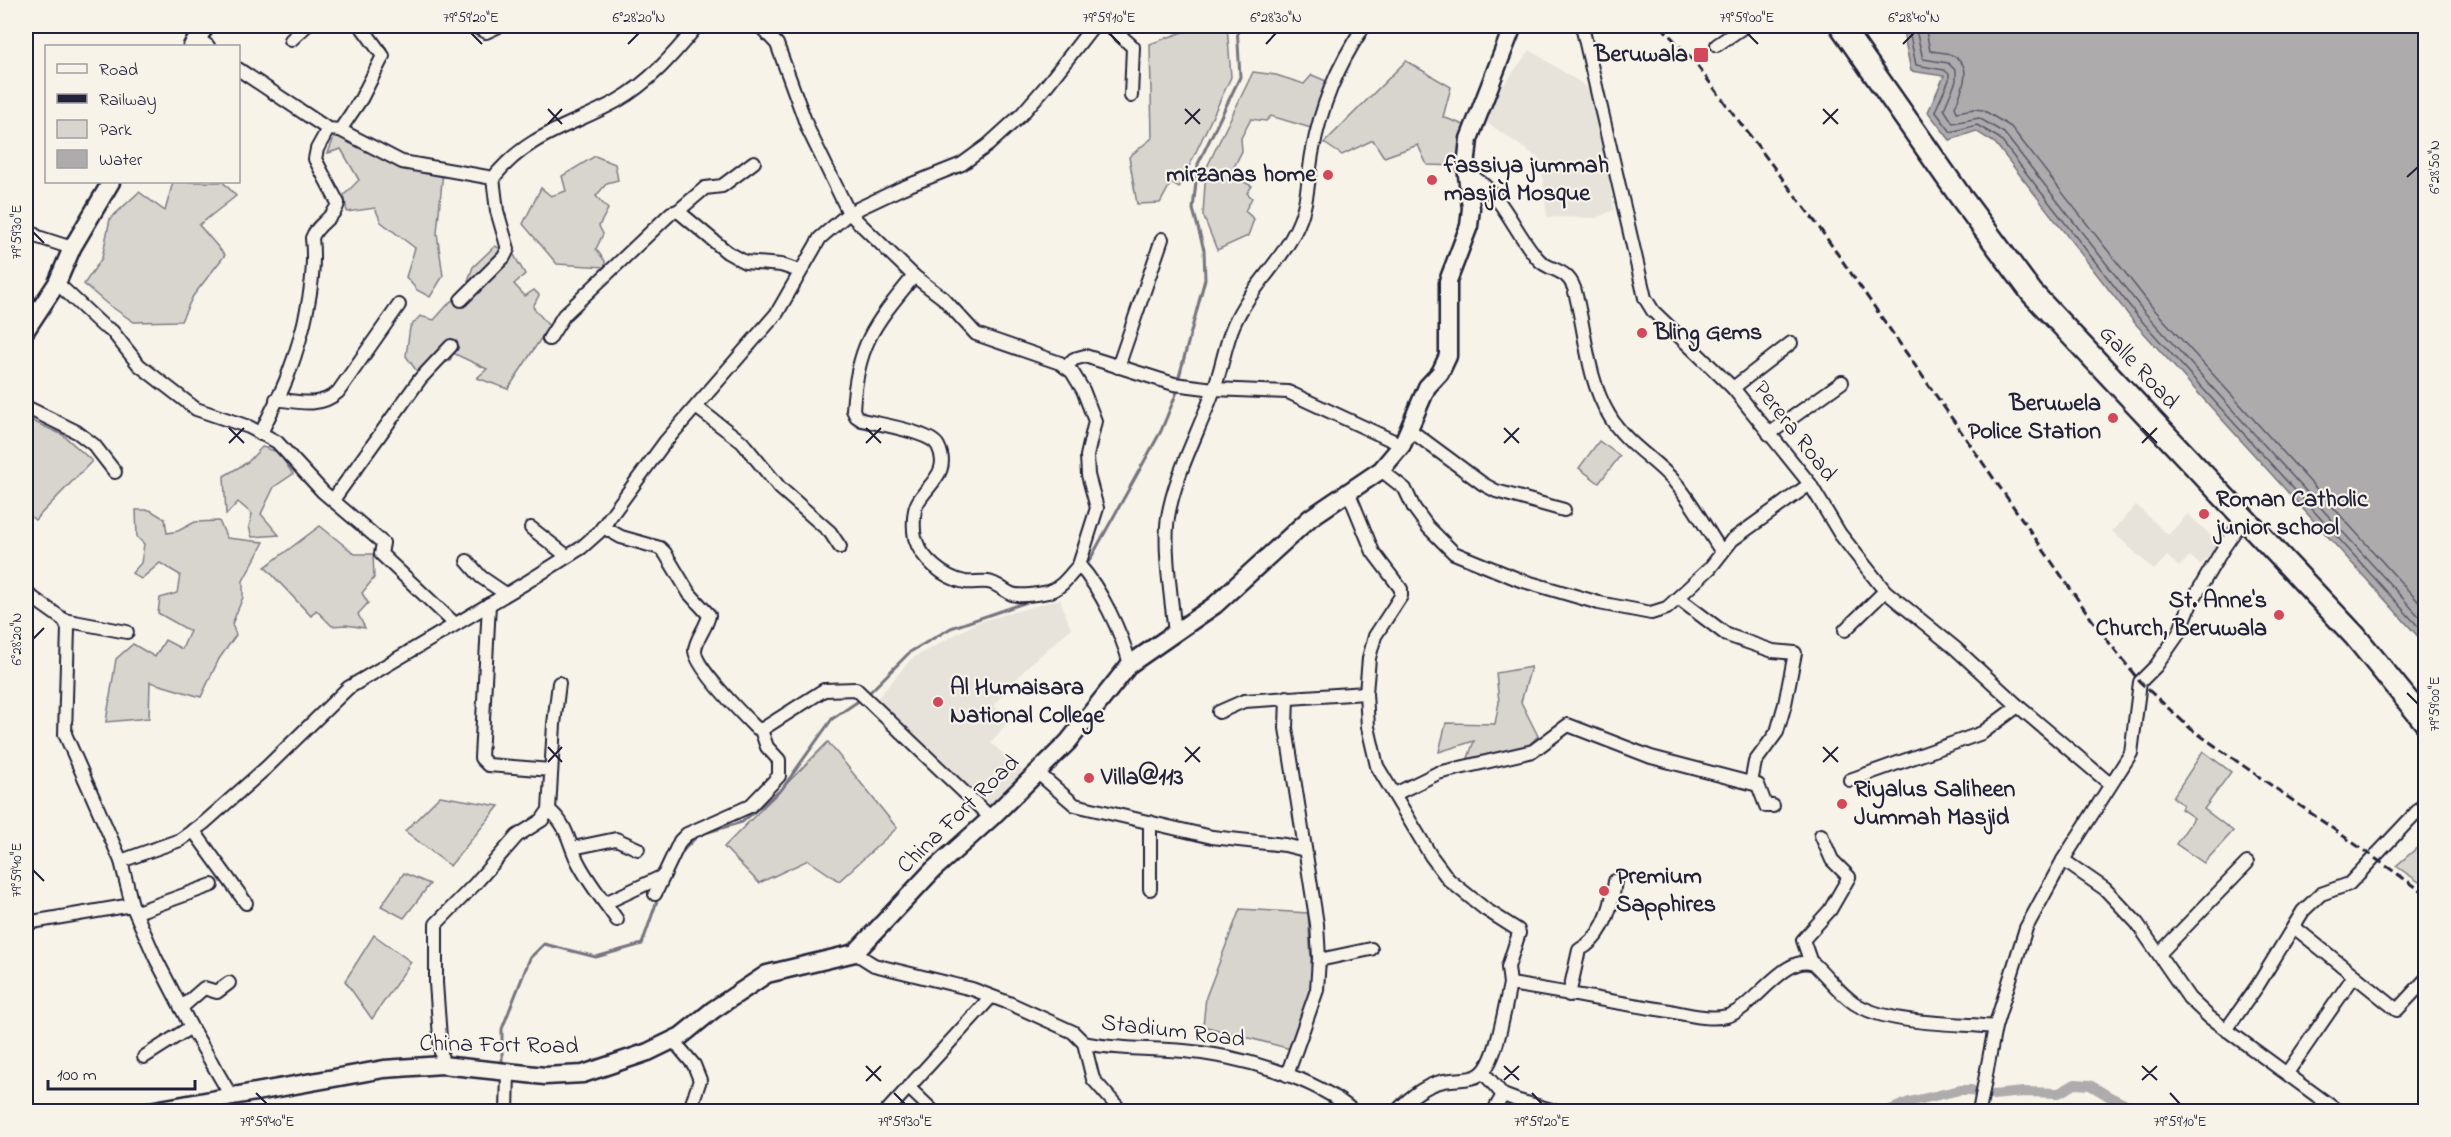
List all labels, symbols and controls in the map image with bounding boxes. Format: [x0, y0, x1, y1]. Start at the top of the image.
text: 79°59'20"E [443, 7, 499, 29]
text: 6°28'20"N [613, 7, 665, 29]
text: 79°59'10"E [1082, 7, 1136, 29]
text: 6°28'30"N [1250, 7, 1302, 29]
text: 79°59'00"E [1720, 7, 1774, 29]
text: 6°28'40"N [1888, 7, 1940, 29]
place label: Beruwala [1593, 38, 1688, 73]
legend [45, 45, 240, 183]
marker: Beruwala [1692, 46, 1710, 64]
text: Road [99, 58, 138, 84]
text: Railway [99, 88, 156, 114]
text: Park [99, 118, 132, 144]
text: 6°28'50"N [2424, 140, 2446, 194]
text: Water [99, 148, 143, 174]
place label: fassiya jummah masjid Mosque [1443, 149, 1609, 212]
place label: mirzanas home [1166, 158, 1317, 193]
marker: mirzanas home [1321, 168, 1335, 182]
marker: fassiya jummah masjid Mosque [1425, 173, 1439, 187]
text: 79°59'30"E [6, 205, 28, 259]
place label: Bling Gems [1653, 316, 1762, 352]
street label: Galle Road [2089, 318, 2187, 419]
marker: Bling Gems [1635, 326, 1649, 340]
street label: Perera Road [1743, 374, 1845, 490]
place label: Beruwela Police Station [1968, 387, 2101, 450]
marker: Beruwela Police Station [2106, 411, 2120, 425]
place label: Roman Catholic junior school [2212, 483, 2369, 546]
marker: Roman Catholic junior school [2197, 507, 2211, 521]
place label: St. Anne's Church, Beruwala [2095, 584, 2267, 647]
marker: St. Anne's Church, Beruwala [2272, 608, 2286, 622]
text: 6°28'20"N [6, 613, 28, 665]
place label: Al Humaisara National College [950, 671, 1105, 735]
text: 79°59'00"E [2424, 677, 2446, 731]
marker: Al Humaisara National College [931, 695, 945, 709]
street label: China Fort Road [890, 747, 1029, 883]
place label: Villa@113 [1100, 761, 1184, 796]
marker: Villa@113 [1082, 771, 1096, 785]
place label: Riyalus Saliheen Jummah Masjid [1854, 773, 2015, 836]
marker: Riyalus Saliheen Jummah Masjid [1835, 797, 1849, 811]
text: 79°59'40"E [6, 843, 28, 897]
place label: Premium Sapphires [1616, 860, 1716, 923]
marker: Premium Sapphires [1597, 884, 1611, 898]
street label: Stadium Road [1099, 1006, 1247, 1058]
street label: China Fort Road [419, 1027, 579, 1065]
scale bar [48, 1053, 195, 1091]
text: 100 m [57, 1063, 97, 1089]
text: 79°59'40"E [240, 1111, 294, 1133]
text: 79°59'30"E [878, 1111, 932, 1133]
text: 79°59'20"E [1514, 1111, 1570, 1133]
text: 79°59'10"E [2153, 1111, 2207, 1133]

